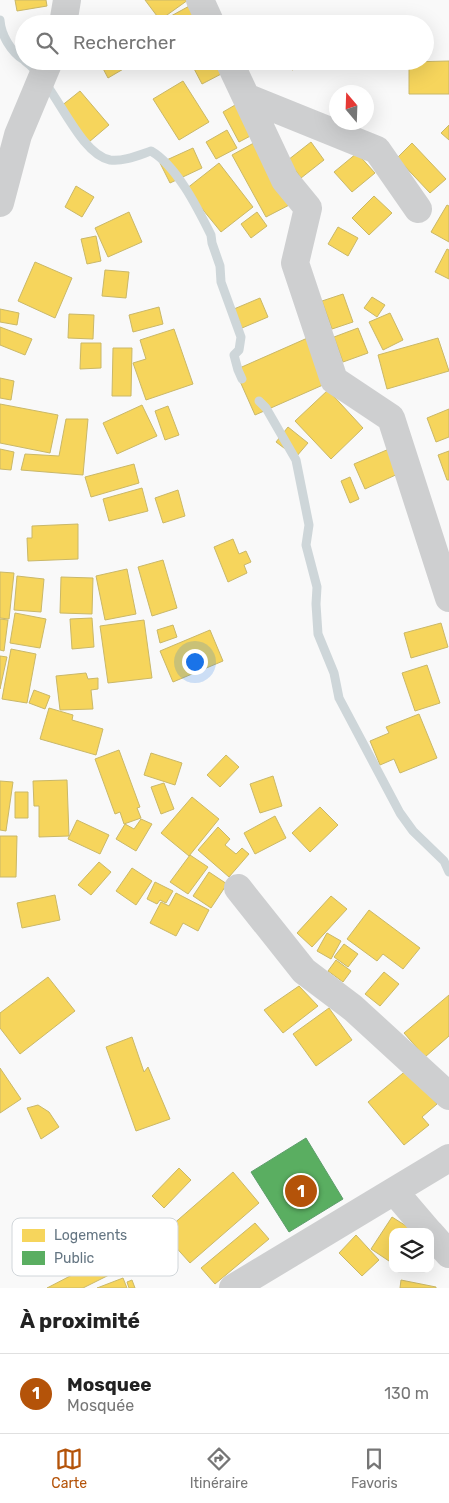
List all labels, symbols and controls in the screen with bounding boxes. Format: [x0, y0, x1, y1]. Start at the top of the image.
search box [15, 15, 434, 70]
icon: search [33, 29, 61, 57]
text: Rechercher [73, 31, 176, 54]
north arrow [329, 85, 374, 130]
your location [182, 649, 208, 675]
pin: 1 [285, 1172, 317, 1210]
legend [12, 1218, 178, 1276]
text: Logements [54, 1227, 127, 1244]
map controls [389, 1228, 434, 1273]
button: layers [389, 1228, 434, 1273]
text: Public [54, 1250, 95, 1267]
text: À proximité [20, 1308, 140, 1333]
text: Mosquee [67, 1373, 152, 1396]
text: 1 [32, 1384, 40, 1403]
text: 130 m [384, 1384, 429, 1403]
text: Mosquée [67, 1396, 134, 1415]
tab: Carte [51, 1445, 87, 1492]
tab: Itinéraire [190, 1445, 248, 1492]
tab: Favoris [351, 1445, 398, 1492]

